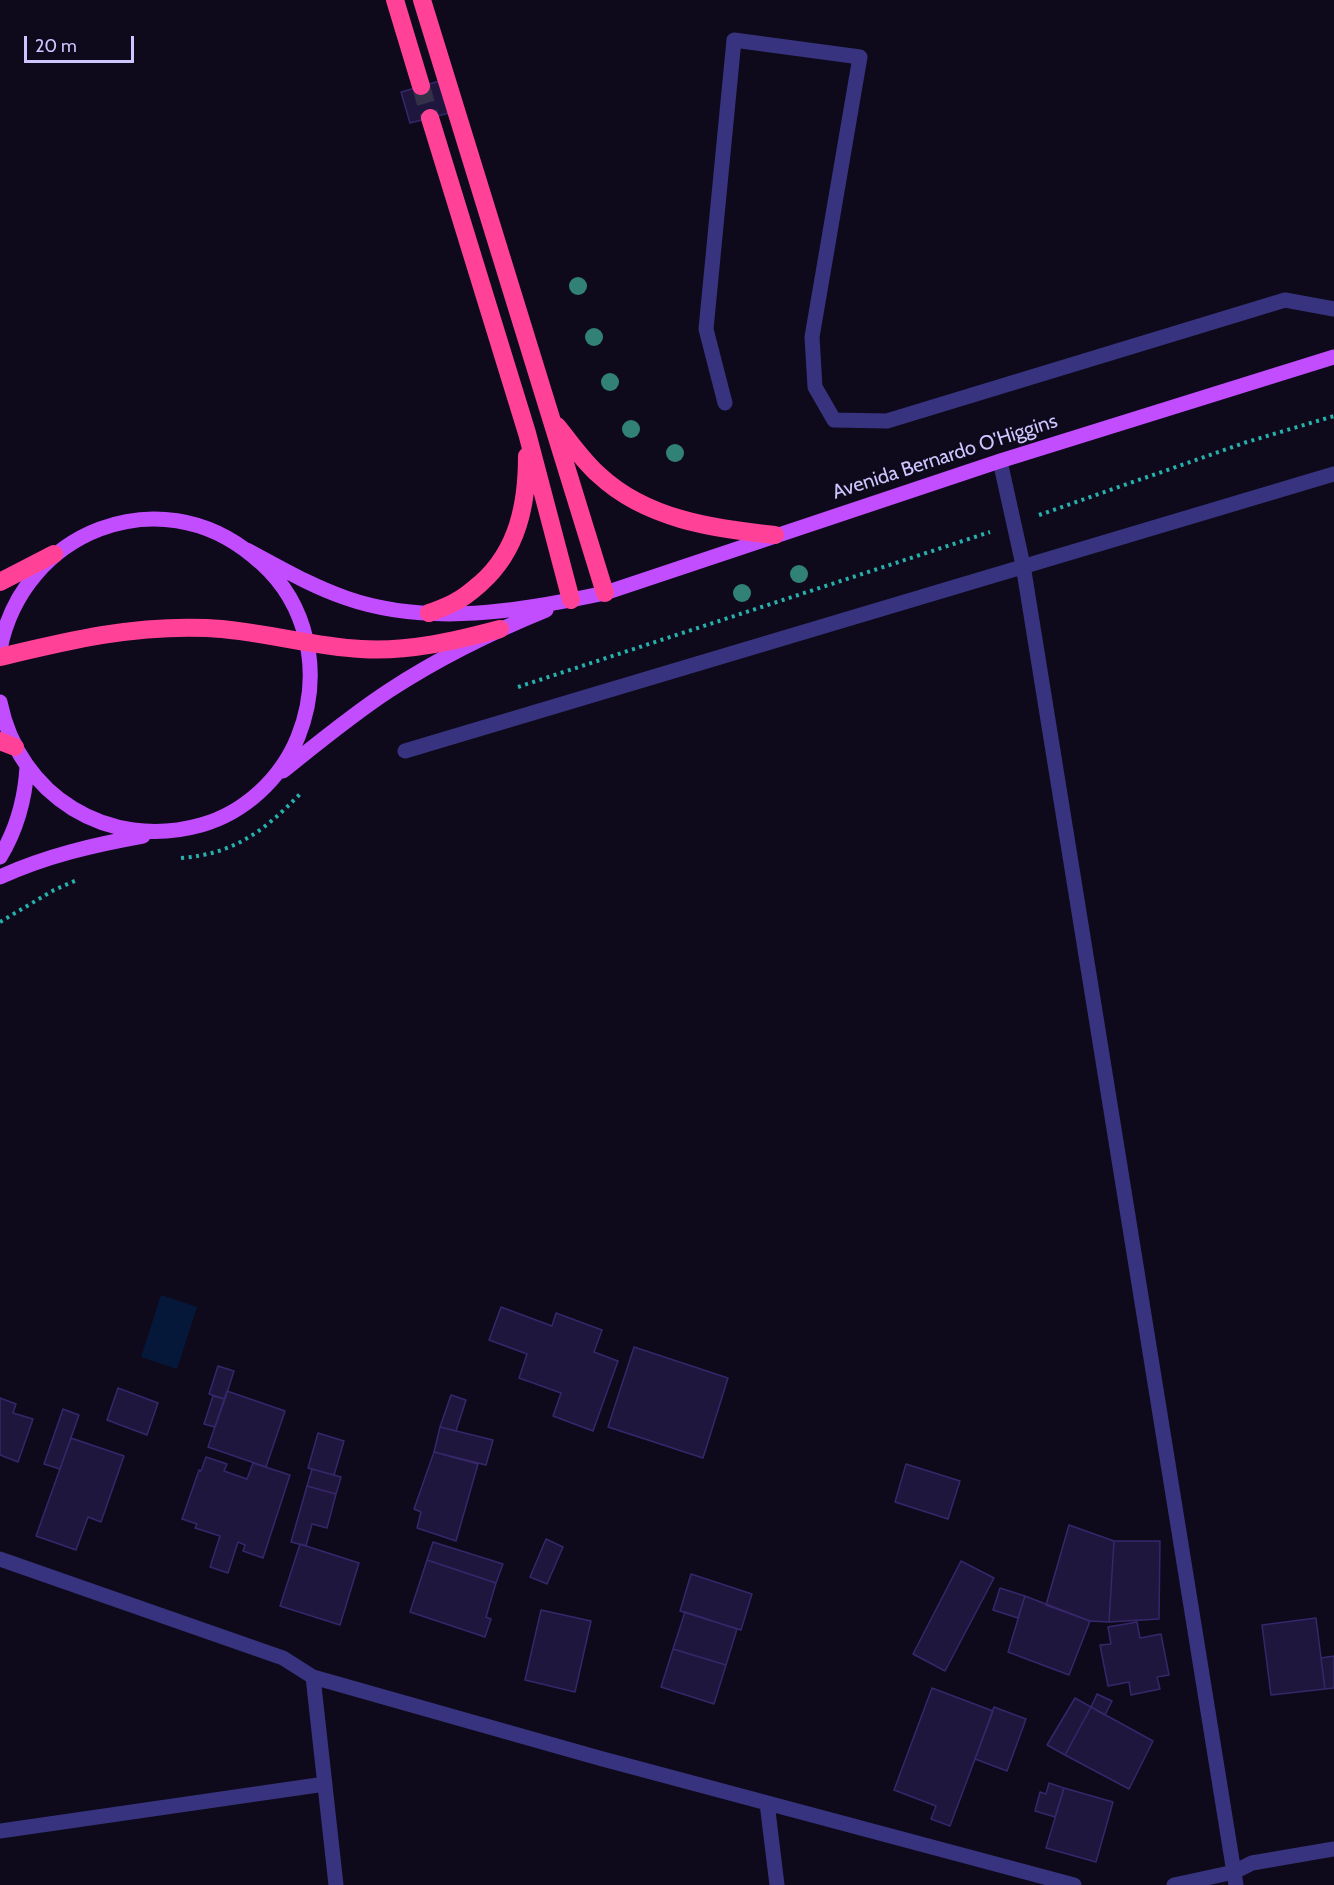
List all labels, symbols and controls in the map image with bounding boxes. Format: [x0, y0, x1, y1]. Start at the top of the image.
scale bar [27, 24, 136, 62]
text: 20 m [35, 35, 77, 57]
street label: Avenida Bernardo O'Higgins [829, 409, 1061, 505]

